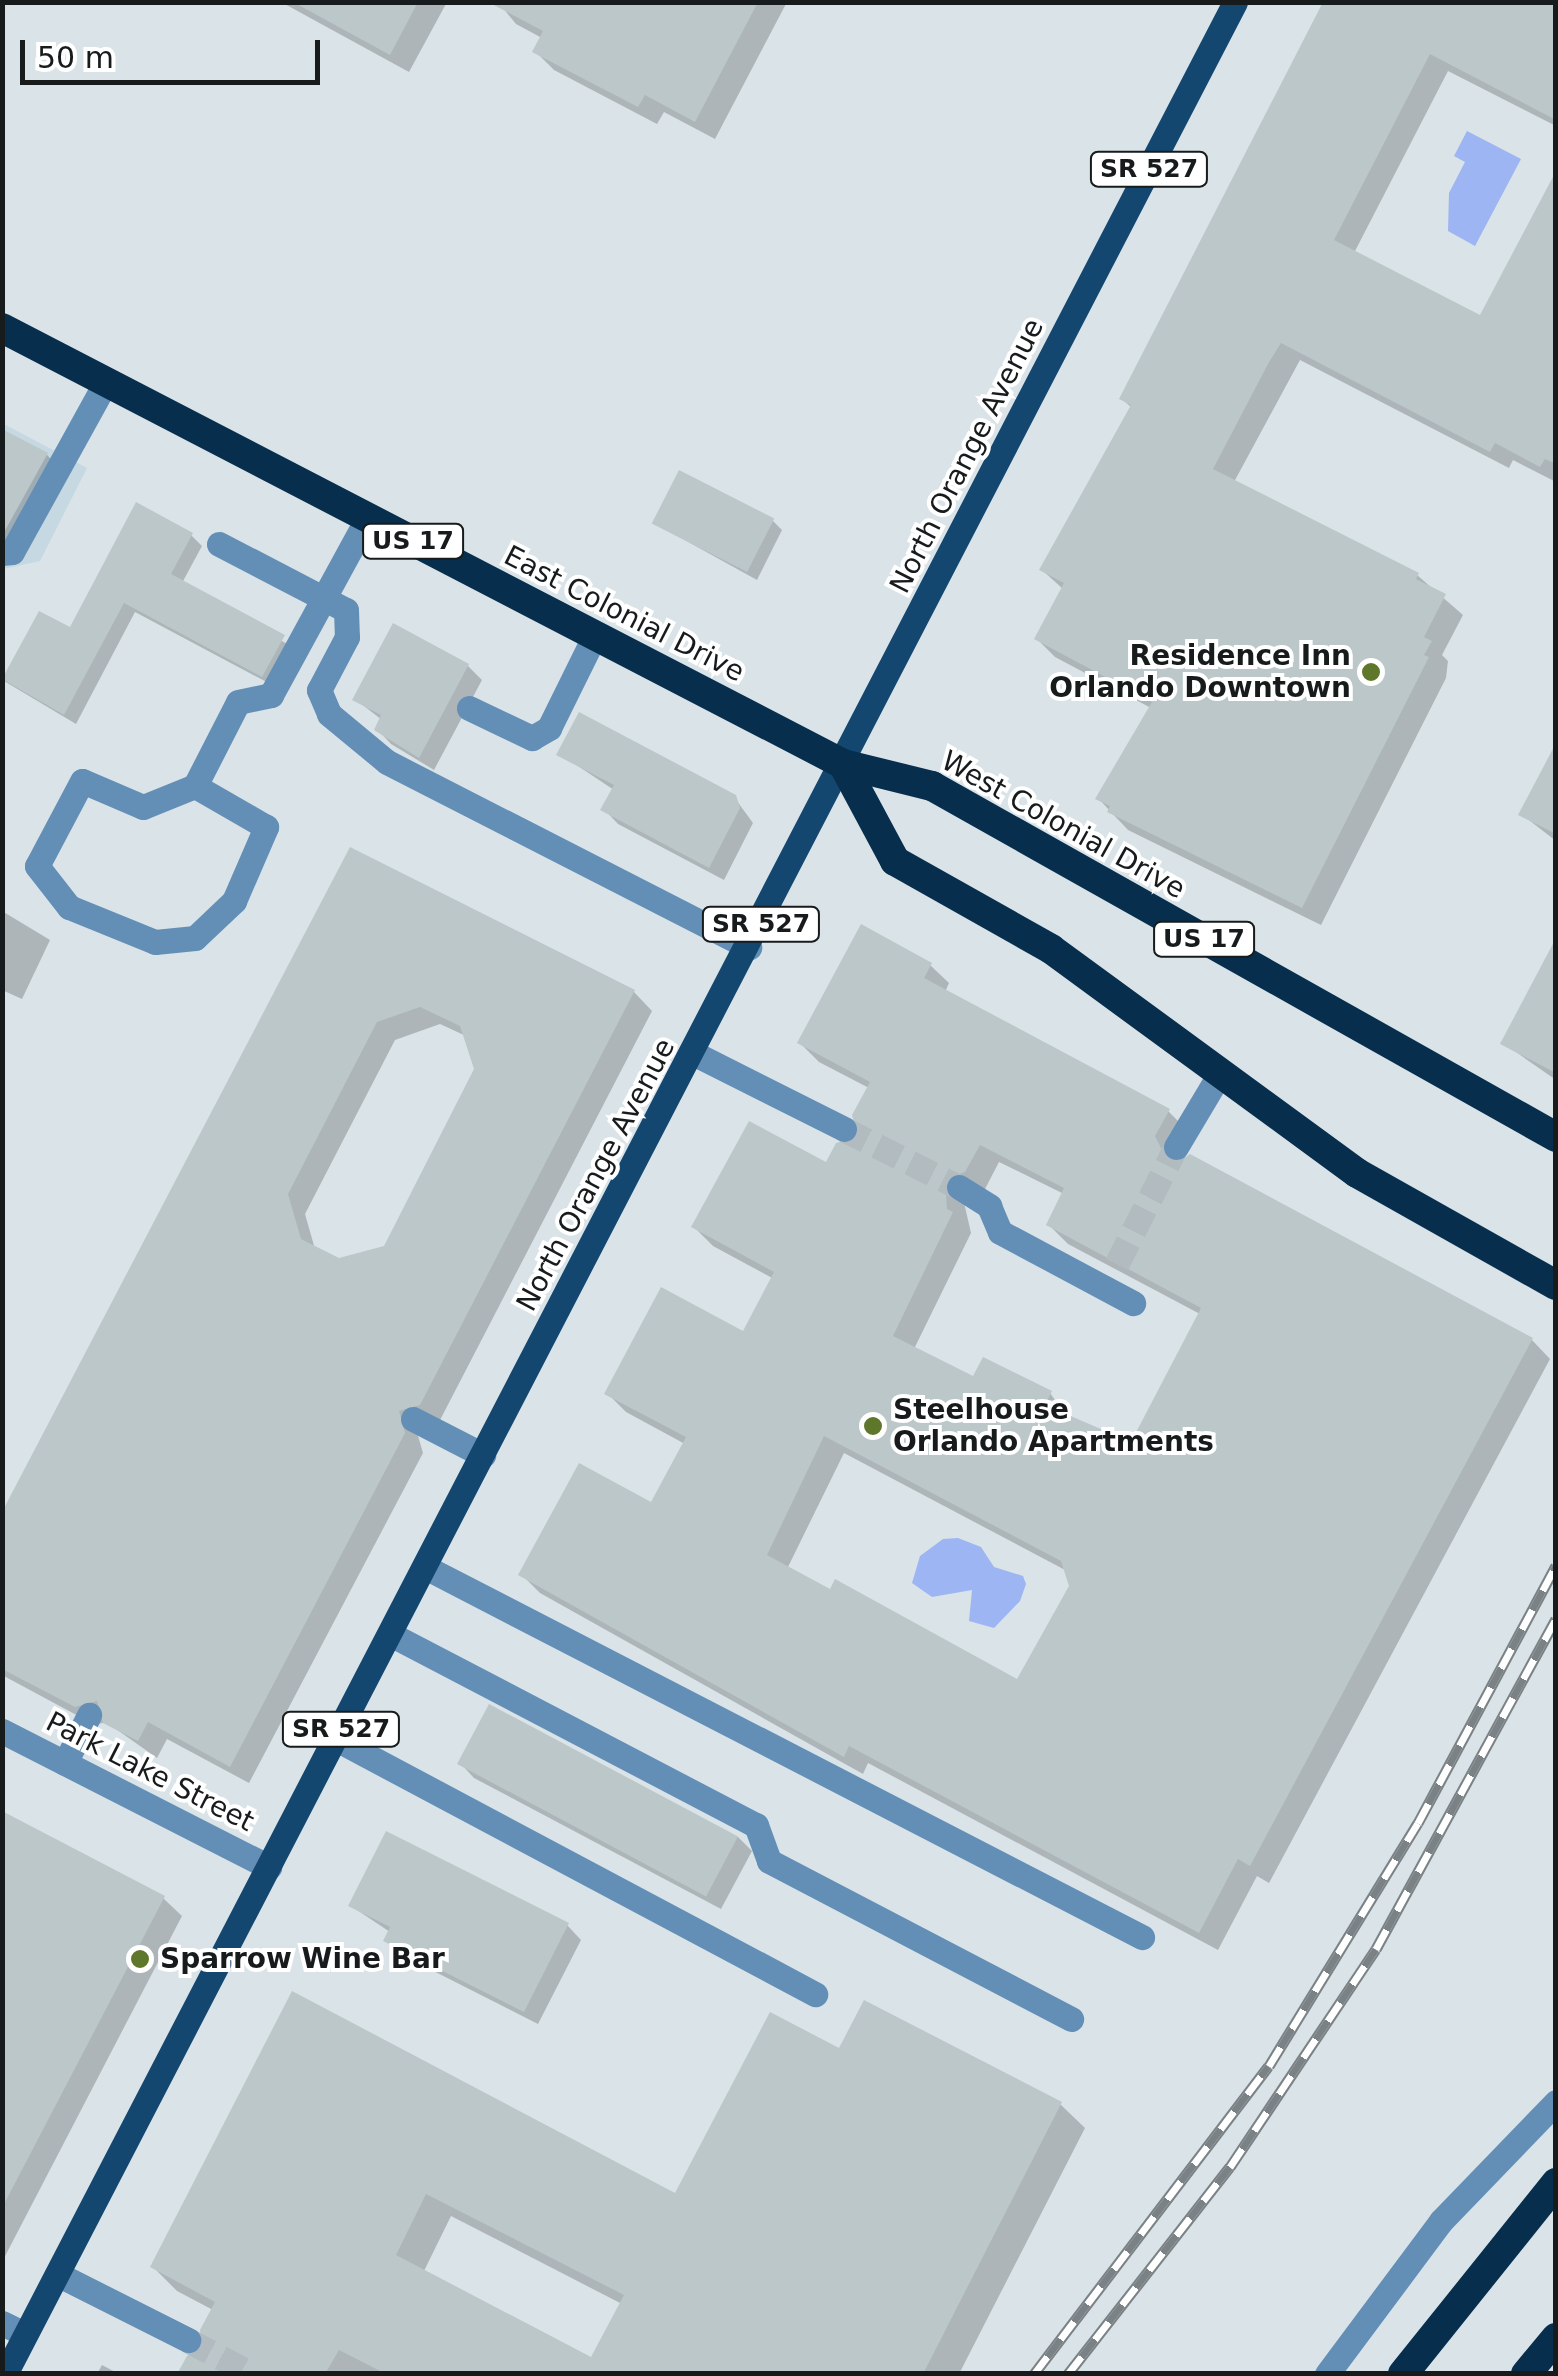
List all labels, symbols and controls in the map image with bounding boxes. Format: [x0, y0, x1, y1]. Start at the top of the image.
scale bar [25, 20, 325, 82]
text: 50 m [37, 40, 114, 75]
road number: SR 527 [1089, 149, 1209, 189]
street label: North Orange Avenue [883, 313, 1051, 599]
road number: US 17 [360, 521, 466, 561]
street label: East Colonial Drive [498, 539, 750, 689]
place label: Residence Inn Orlando Downtown [1049, 639, 1351, 705]
marker: Residence Inn Orlando Downtown [1360, 661, 1382, 683]
street label: West Colonial Drive [935, 744, 1191, 906]
road number: SR 527 [701, 904, 821, 944]
road number: US 17 [1152, 919, 1256, 959]
street label: North Orange Avenue [510, 1033, 682, 1317]
place label: Steelhouse Orlando Apartments [893, 1393, 1214, 1459]
marker: Steelhouse Orlando Apartments [862, 1415, 884, 1437]
street label: Park Lake Street [41, 1705, 259, 1839]
road number: SR 527 [281, 1709, 401, 1749]
place label: Sparrow Wine Bar [160, 1942, 445, 1976]
marker: Sparrow Wine Bar [129, 1948, 151, 1970]

